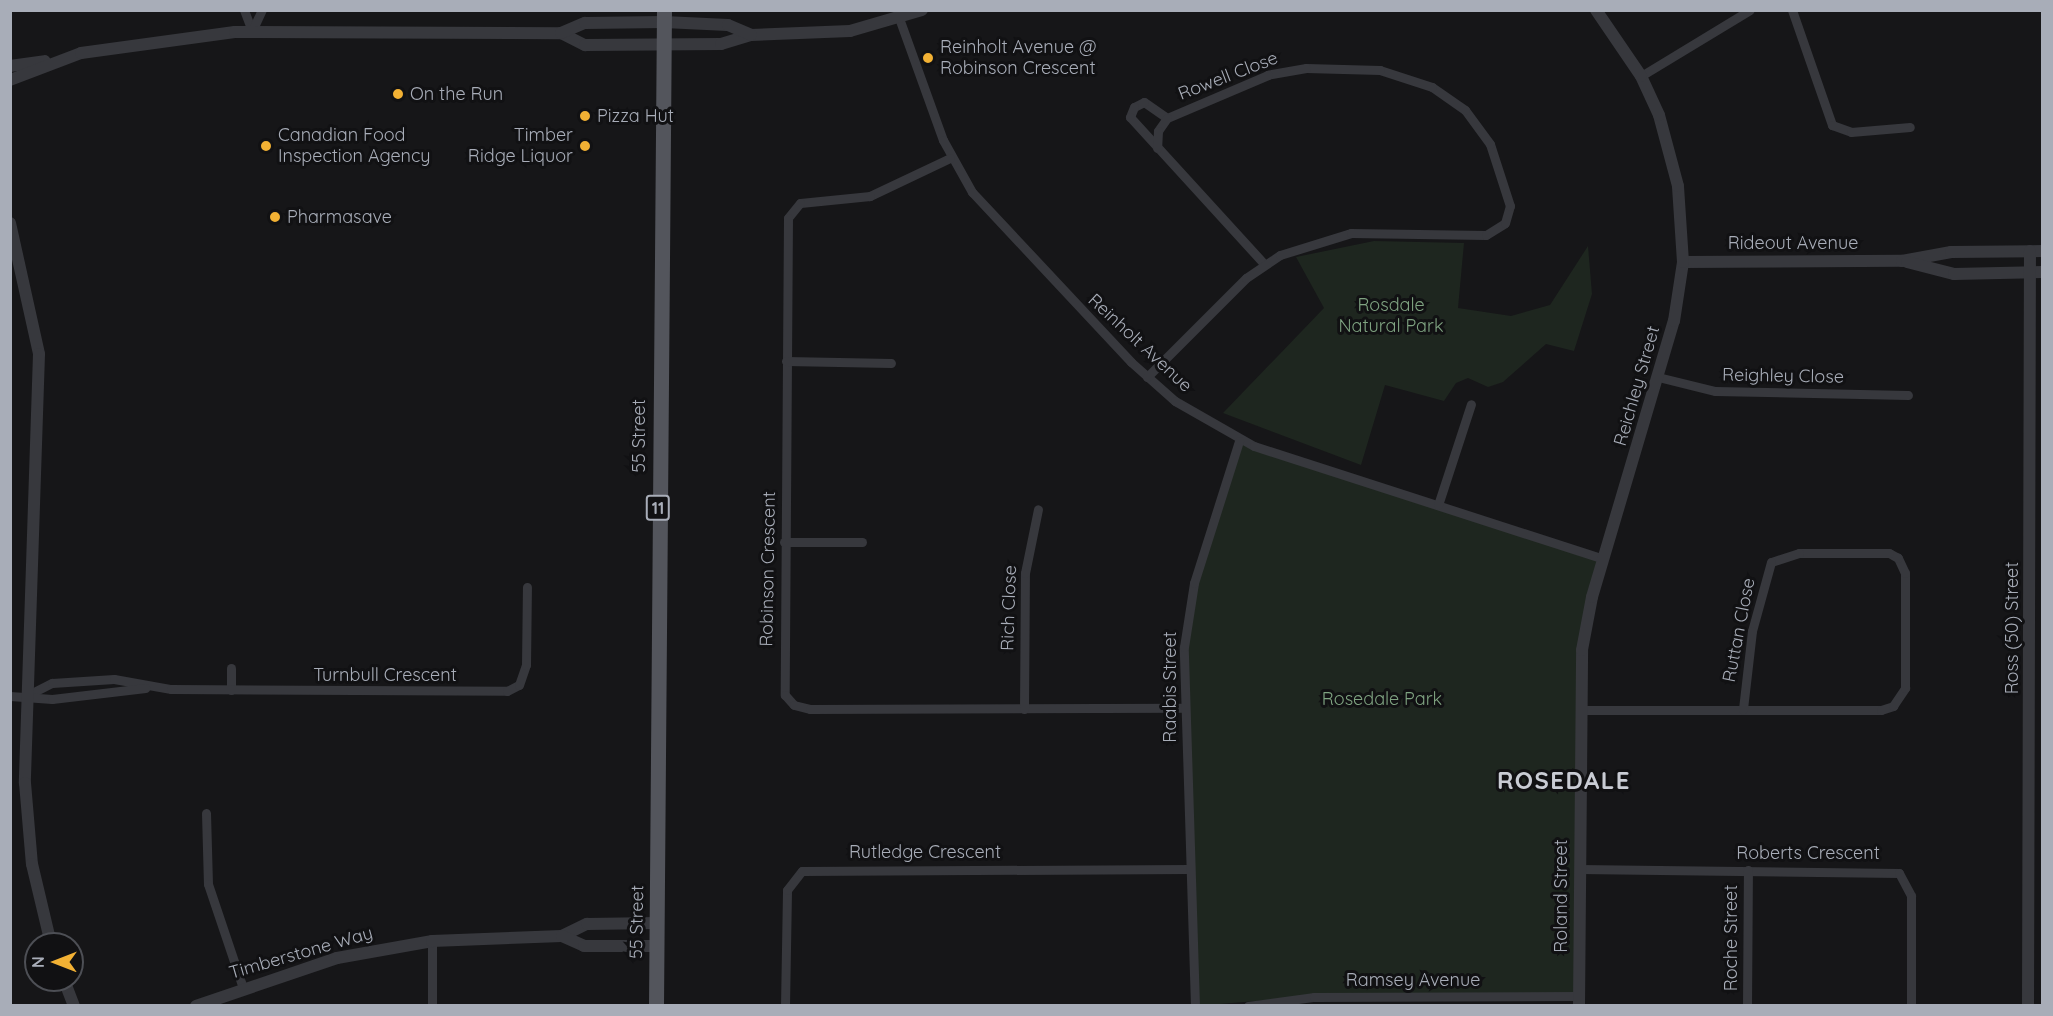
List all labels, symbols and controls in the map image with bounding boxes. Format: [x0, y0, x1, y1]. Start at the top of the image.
place label: Reinholt Avenue @ Robinson Crescent [940, 37, 1097, 80]
street label: Rowell Close [1175, 47, 1281, 105]
marker: Reinholt Avenue @ Robinson Crescent [921, 51, 935, 65]
place label: On the Run [410, 83, 503, 105]
marker: On the Run [391, 87, 405, 101]
place label: Pizza Hut [597, 105, 674, 127]
marker: Pizza Hut [578, 109, 592, 123]
place label: Canadian Food Inspection Agency [278, 125, 431, 168]
place label: Timber Ridge Liquor [468, 125, 573, 168]
marker: Canadian Food Inspection Agency [259, 139, 273, 153]
marker: Timber Ridge Liquor [578, 139, 592, 153]
place label: Pharmasave [287, 206, 392, 228]
marker: Pharmasave [268, 210, 282, 224]
street label: Rideout Avenue [1728, 232, 1858, 254]
street label: Reinholt Avenue [1084, 289, 1196, 397]
park label: Rosdale Natural Park [1338, 295, 1444, 338]
street label: Reichley Street [1610, 323, 1664, 449]
street label: Reighley Close [1722, 364, 1844, 388]
street label: 55 Street [628, 399, 650, 473]
street label: Robinson Crescent [756, 491, 780, 647]
road number: 11 [644, 495, 672, 521]
street label: Ross (50) Street [2001, 562, 2023, 694]
street label: Rich Close [997, 565, 1021, 651]
street label: Ruttan Close [1718, 576, 1760, 684]
street label: Raabis Street [1159, 631, 1181, 743]
street label: Turnbull Crescent [313, 664, 457, 686]
park label: Rosedale Park [1322, 688, 1442, 710]
district label: ROSEDALE [1497, 767, 1631, 795]
street label: Roland Street [1550, 839, 1572, 953]
street label: Rutledge Crescent [849, 841, 1001, 863]
street label: Roberts Crescent [1736, 842, 1880, 864]
street label: 55 Street [626, 885, 648, 959]
street label: Roche Street [1720, 885, 1742, 991]
street label: Timberstone Way [227, 922, 375, 984]
north arrow [24, 932, 84, 992]
text: N [28, 956, 48, 968]
street label: Ramsey Avenue [1346, 969, 1480, 991]

